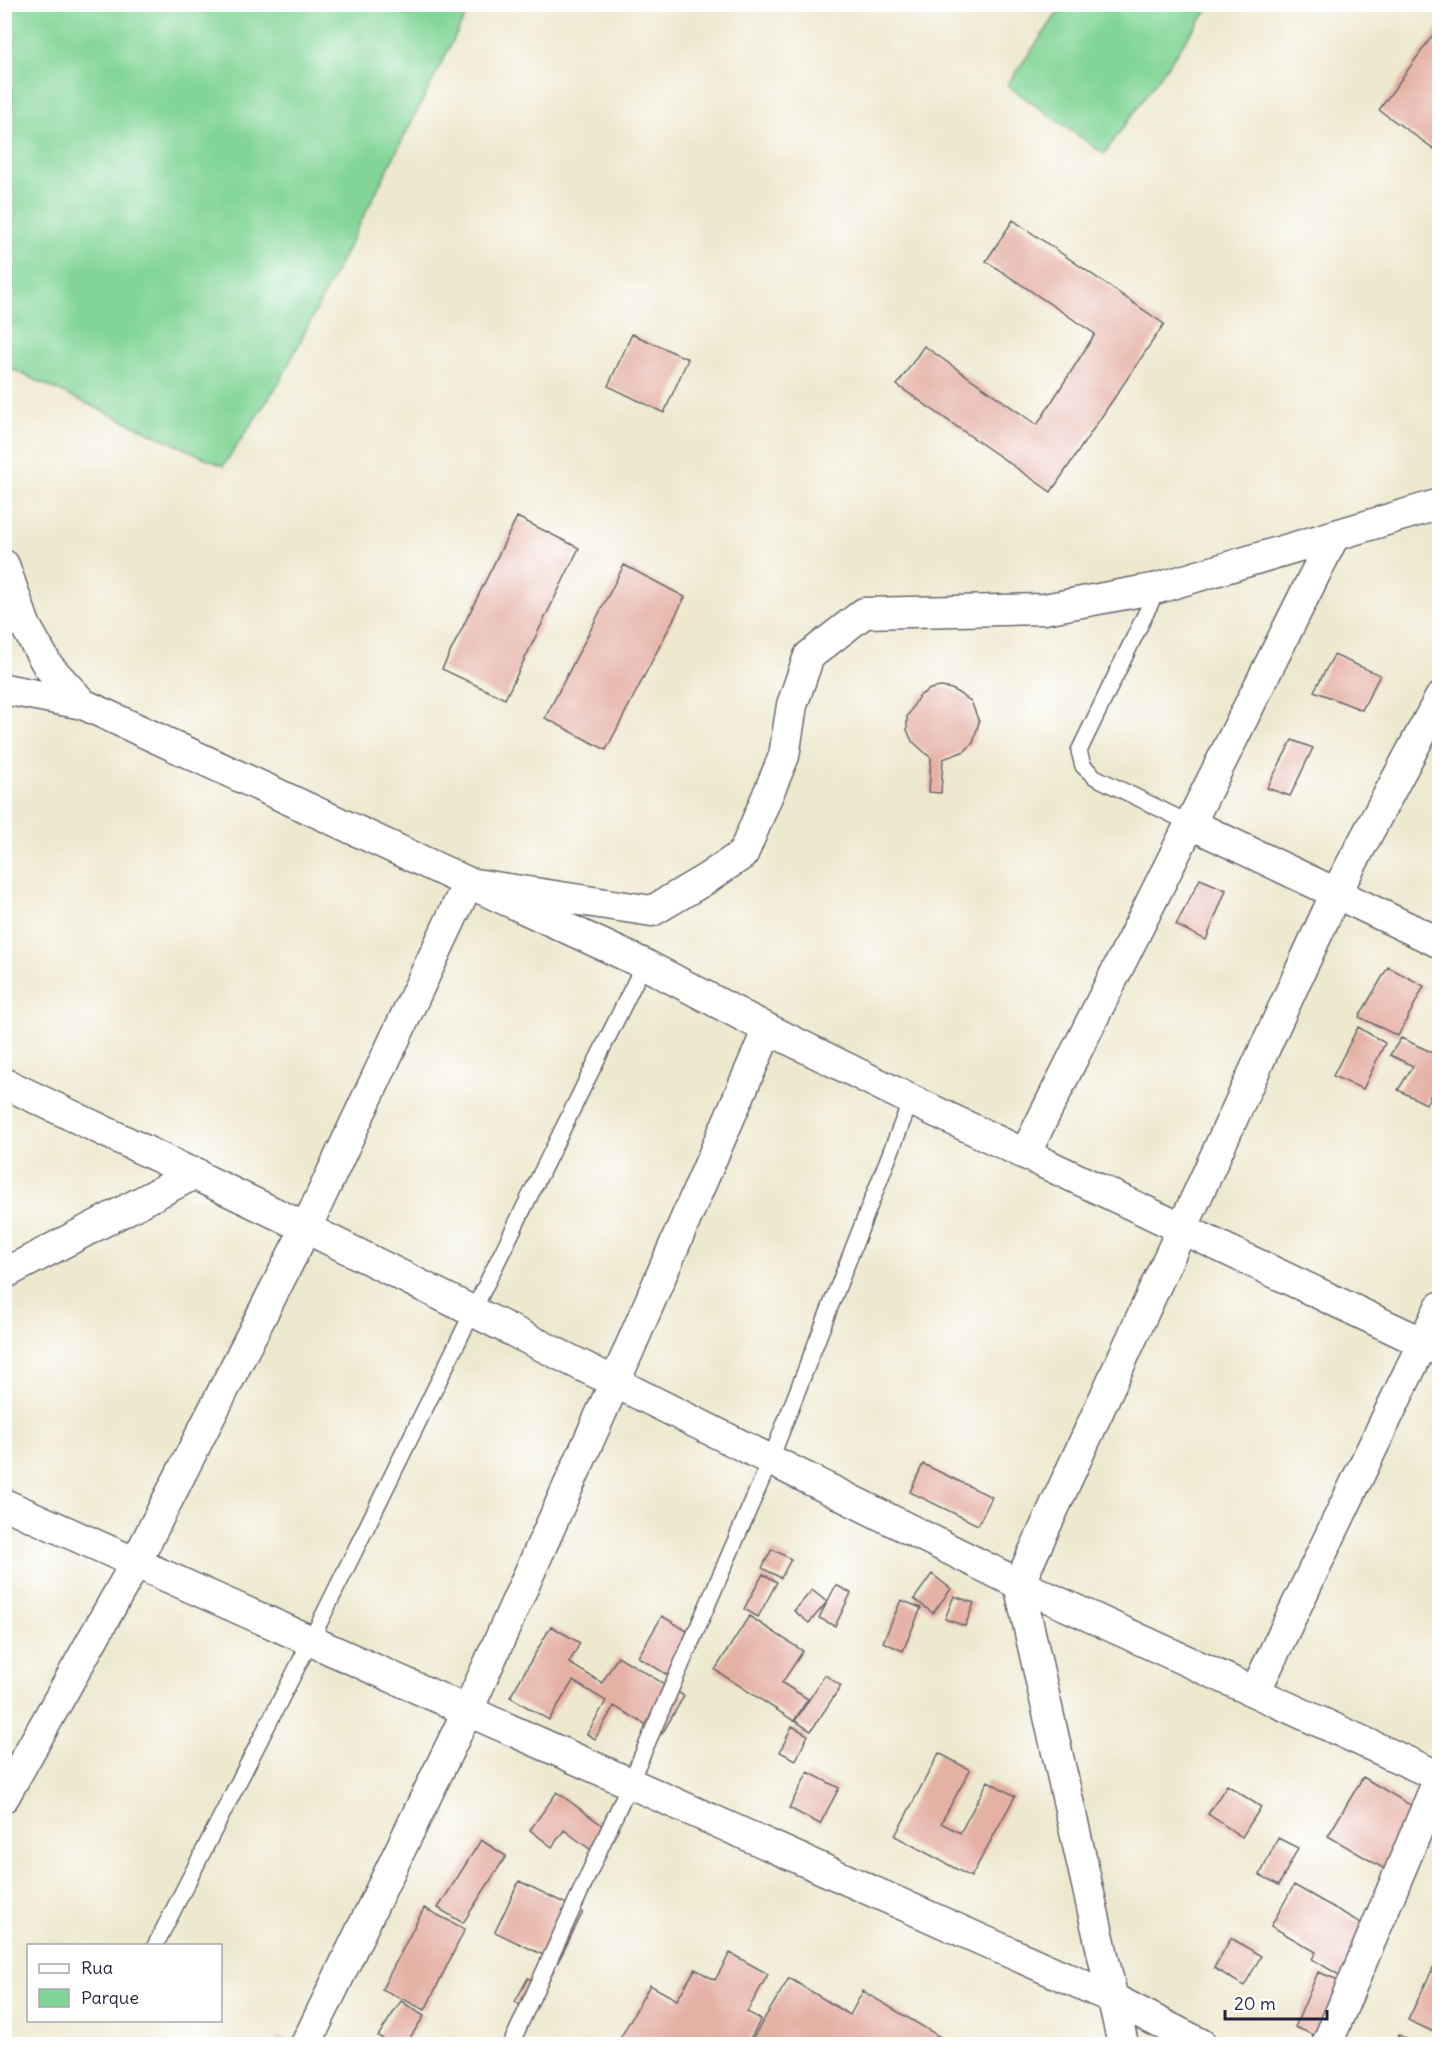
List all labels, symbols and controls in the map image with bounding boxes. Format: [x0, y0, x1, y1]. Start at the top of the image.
legend [27, 1944, 222, 2022]
text: Rua [81, 1956, 113, 1979]
scale bar [1225, 1983, 1327, 2021]
text: Parque [81, 1986, 139, 2009]
text: 20 m [1234, 1992, 1276, 2015]

